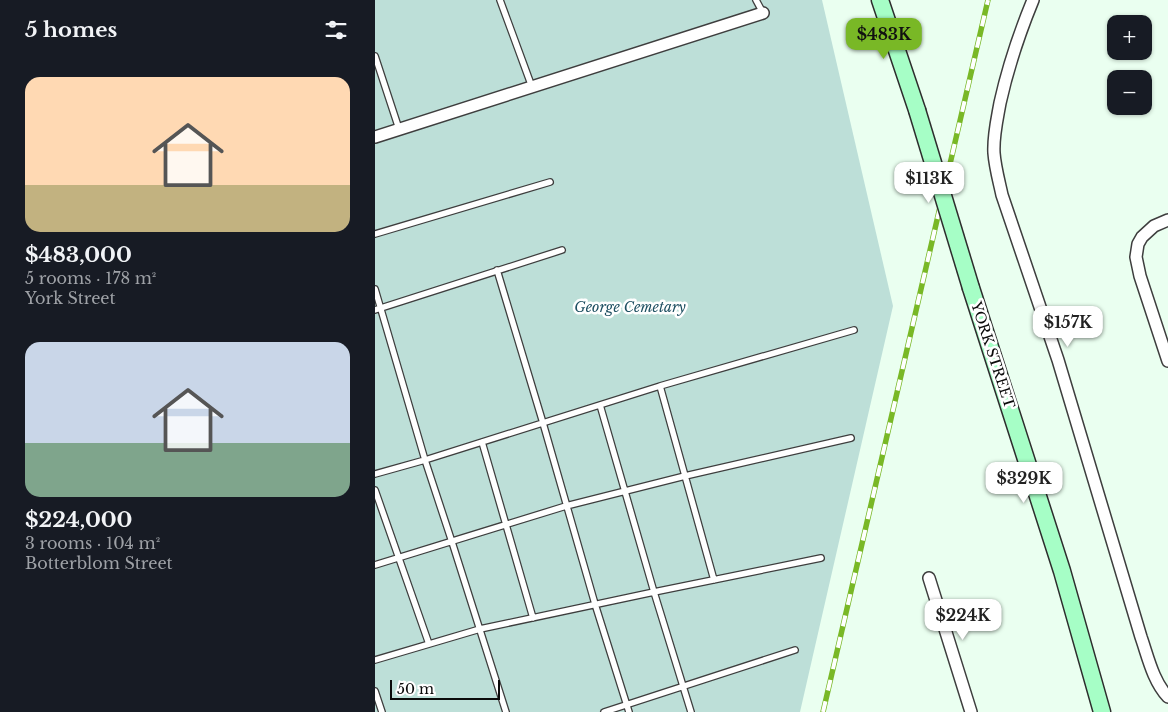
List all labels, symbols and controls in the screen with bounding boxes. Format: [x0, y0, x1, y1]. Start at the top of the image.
map controls [1107, 15, 1152, 115]
button: + [1107, 15, 1152, 60]
icon: filters [322, 16, 350, 44]
text: 5 homes [25, 17, 117, 43]
pin: $483K [849, 18, 919, 60]
text: $483K [857, 24, 911, 44]
button: − [1107, 70, 1152, 115]
icon: home [143, 110, 233, 200]
pin: $113K [894, 162, 964, 204]
text: $113K [905, 168, 953, 188]
text: $483,000 [25, 242, 132, 268]
text: 5 rooms · 178 m² [25, 268, 156, 288]
text: York Street [25, 288, 116, 308]
park label: George Cemetary [574, 298, 686, 316]
street label: YORK STREET [967, 298, 1019, 411]
pin: $157K [1033, 306, 1103, 348]
text: $157K [1044, 312, 1092, 332]
icon: home [143, 375, 233, 465]
pin: $329K [989, 462, 1059, 504]
text: $329K [997, 468, 1051, 488]
text: $224,000 [25, 507, 132, 533]
text: 3 rooms · 104 m² [25, 533, 160, 553]
text: Botterblom Street [25, 553, 173, 573]
pin: $224K [928, 598, 998, 641]
text: $224K [936, 605, 990, 625]
scale bar [390, 677, 500, 700]
text: 50 m [397, 680, 434, 698]

